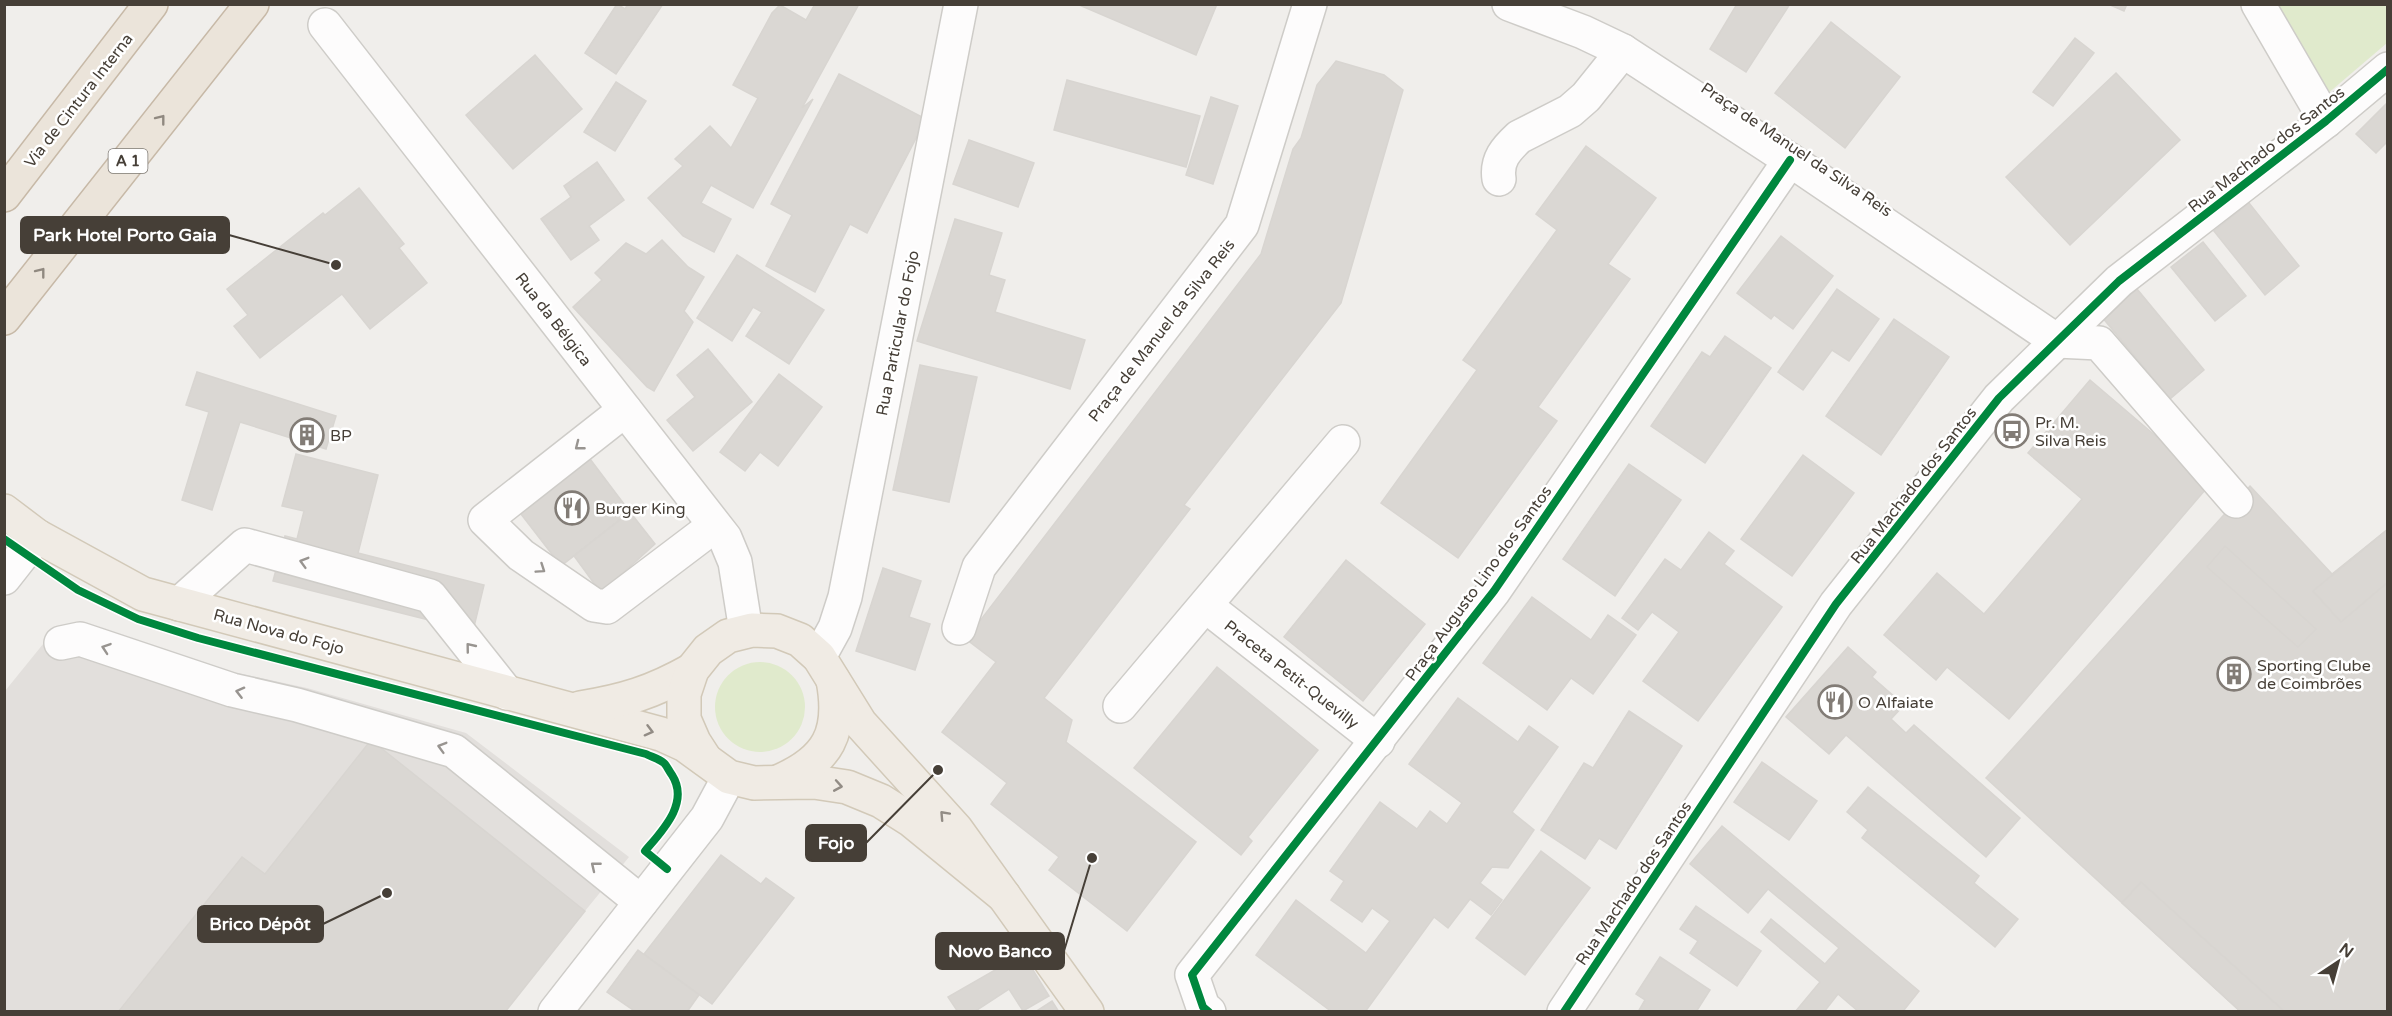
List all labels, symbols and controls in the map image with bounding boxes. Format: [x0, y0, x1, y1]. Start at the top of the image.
street label: Via de Cintura Interna [20, 29, 137, 172]
street label: Praça de Manuel da Silva Reis [1697, 78, 1896, 221]
street label: Rua Machado dos Santos [2184, 82, 2349, 217]
one-way arrow [154, 115, 165, 126]
road number: A 1 [108, 149, 148, 173]
callout: Park Hotel Porto Gaia [21, 217, 229, 253]
text: Park Hotel Porto Gaia [33, 224, 217, 246]
street label: Praça de Manuel da Silva Reis [1084, 235, 1239, 426]
street label: Rua Particular do Fojo [872, 249, 924, 418]
one-way arrow [33, 268, 44, 279]
street label: Rua da Bélgica [510, 269, 596, 370]
street label: Rua Machado dos Santos [1846, 403, 1981, 568]
bus stop icon: Pr. M. Silva Reis [1994, 413, 2030, 449]
place label: Pr. M. Silva Reis [2035, 413, 2106, 451]
building icon: BP [289, 417, 325, 453]
place label: BP [330, 426, 352, 446]
one-way arrow [575, 439, 586, 450]
street label: Praça Augusto Lino dos Santos [1401, 482, 1556, 685]
restaurant icon: Burger King [554, 490, 590, 526]
place label: Burger King [595, 499, 686, 519]
one-way arrow [299, 556, 309, 569]
one-way arrow [535, 562, 546, 573]
street label: Rua Nova do Fojo [211, 605, 346, 659]
street label: Praceta Petit-Quevilly [1220, 616, 1363, 734]
one-way arrow [101, 642, 112, 655]
one-way arrow [467, 643, 478, 654]
building icon: Sporting Clube de Coimbrões [2216, 656, 2252, 692]
place label: Sporting Clube de Coimbrões [2257, 656, 2371, 694]
restaurant icon: O Alfaiate [1817, 684, 1853, 720]
one-way arrow [235, 686, 245, 699]
place label: O Alfaiate [1858, 693, 1934, 713]
one-way arrow [644, 723, 654, 736]
one-way arrow [437, 742, 447, 754]
one-way arrow [832, 779, 842, 792]
street label: Rua Machado dos Santos [1571, 798, 1696, 969]
one-way arrow [940, 811, 951, 822]
callout: Fojo [806, 825, 866, 861]
text: Fojo [818, 832, 854, 854]
one-way arrow [591, 862, 602, 873]
callout: Brico Dépôt [198, 906, 323, 942]
text: Brico Dépôt [209, 913, 311, 935]
north arrow [2308, 932, 2368, 992]
callout: Novo Banco [936, 933, 1064, 969]
text: N [2335, 939, 2357, 963]
text: Novo Banco [948, 940, 1052, 962]

